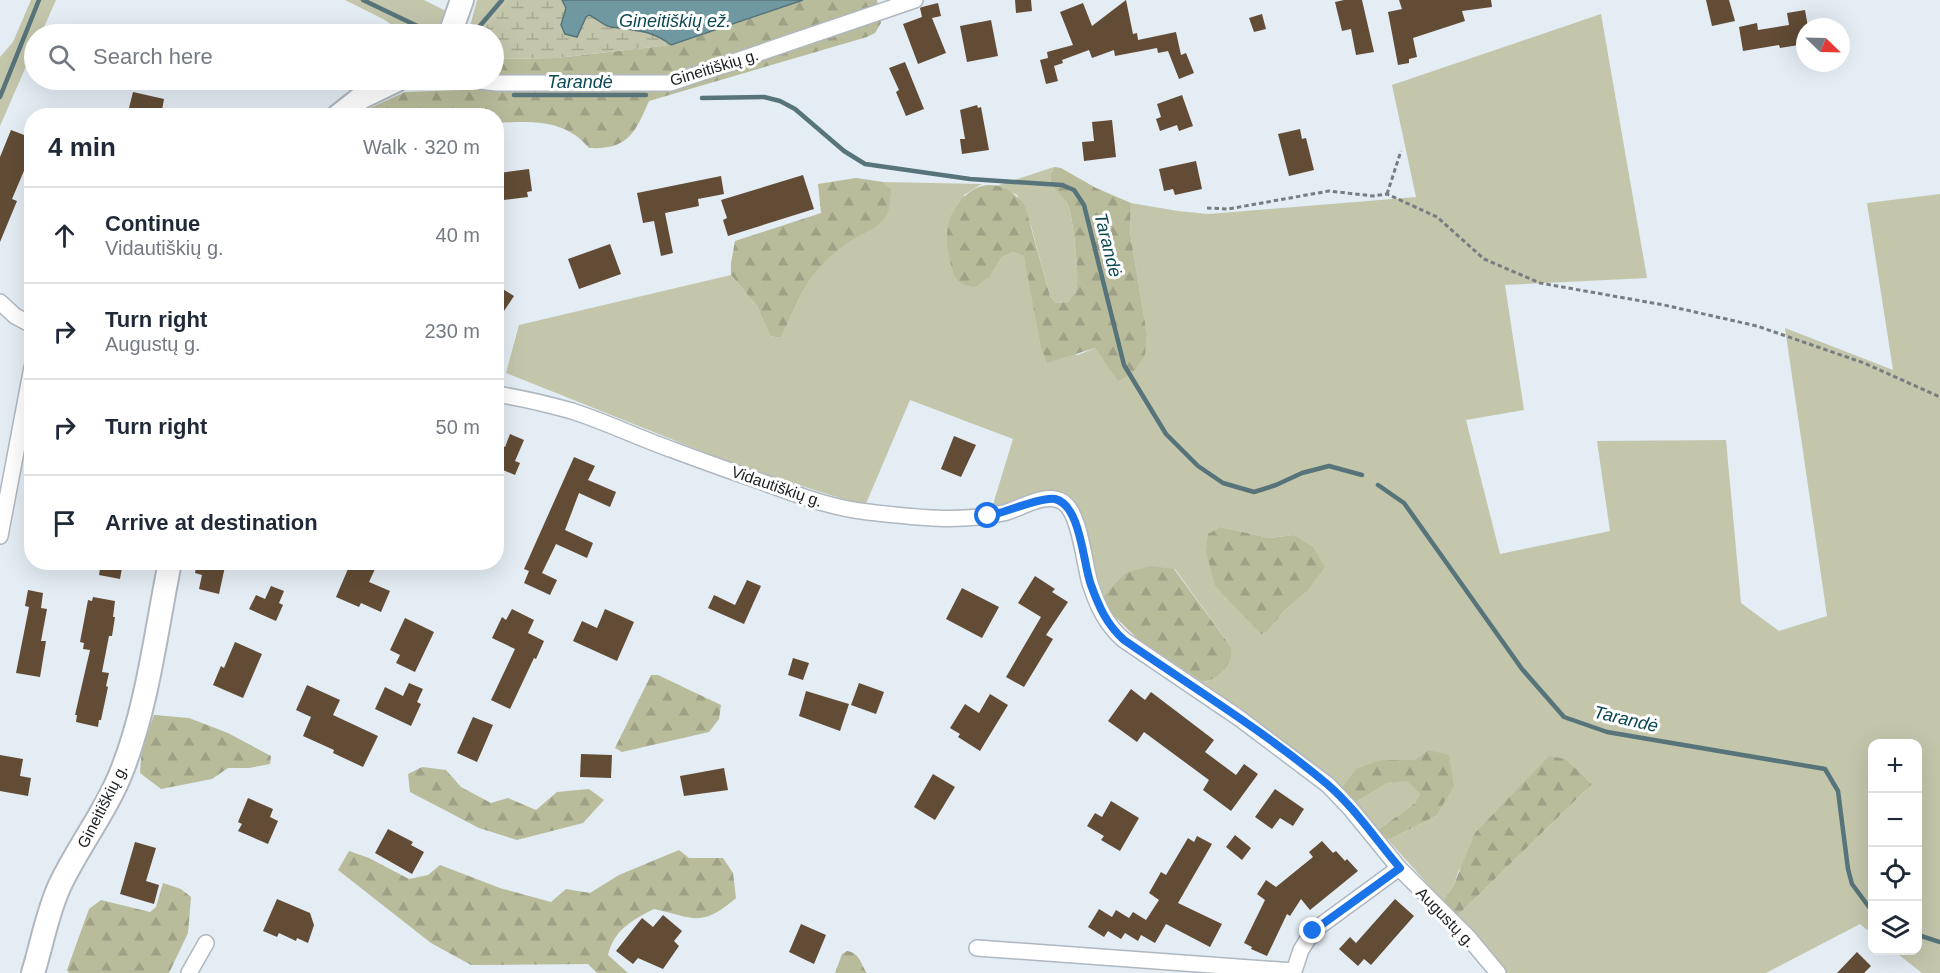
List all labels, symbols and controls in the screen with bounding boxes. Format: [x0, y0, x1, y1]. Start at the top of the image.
water label: Gineitiškių ež. [619, 11, 731, 31]
north arrow [1796, 18, 1850, 72]
search box [24, 24, 504, 90]
icon: search [45, 41, 78, 74]
text: Search here [93, 44, 213, 69]
street label: Gineitiškių g. [668, 46, 760, 89]
water label: Tarandė [547, 72, 613, 92]
text: 4 min [48, 132, 116, 162]
text: Walk · 320 m [363, 136, 480, 158]
text: Continue [105, 211, 200, 236]
water label: Tarandė [1090, 211, 1126, 279]
icon: ahead [48, 219, 81, 252]
text: 40 m [436, 224, 480, 246]
text: Vidautiškių g. [105, 237, 224, 259]
text: Turn right [105, 307, 207, 332]
icon: right [48, 315, 81, 348]
text: 230 m [424, 320, 480, 342]
text: Augustų g. [105, 333, 201, 355]
icon: right [48, 411, 81, 444]
text: Turn right [105, 414, 207, 439]
text: 50 m [436, 416, 480, 438]
street label: Vidautiškių g. [729, 463, 824, 510]
route start [974, 502, 1000, 528]
icon: arrive [48, 507, 81, 540]
text: Arrive at destination [105, 510, 318, 535]
water label: Tarandė [1592, 702, 1660, 736]
map controls [1868, 739, 1922, 955]
button: + [1868, 739, 1922, 793]
street label: Gineitiškių g. [74, 762, 131, 851]
button: − [1868, 793, 1922, 847]
button: locate [1868, 847, 1922, 901]
street label: Augustų g. [1413, 884, 1478, 951]
button: layers [1868, 901, 1922, 955]
route end [1299, 917, 1325, 943]

